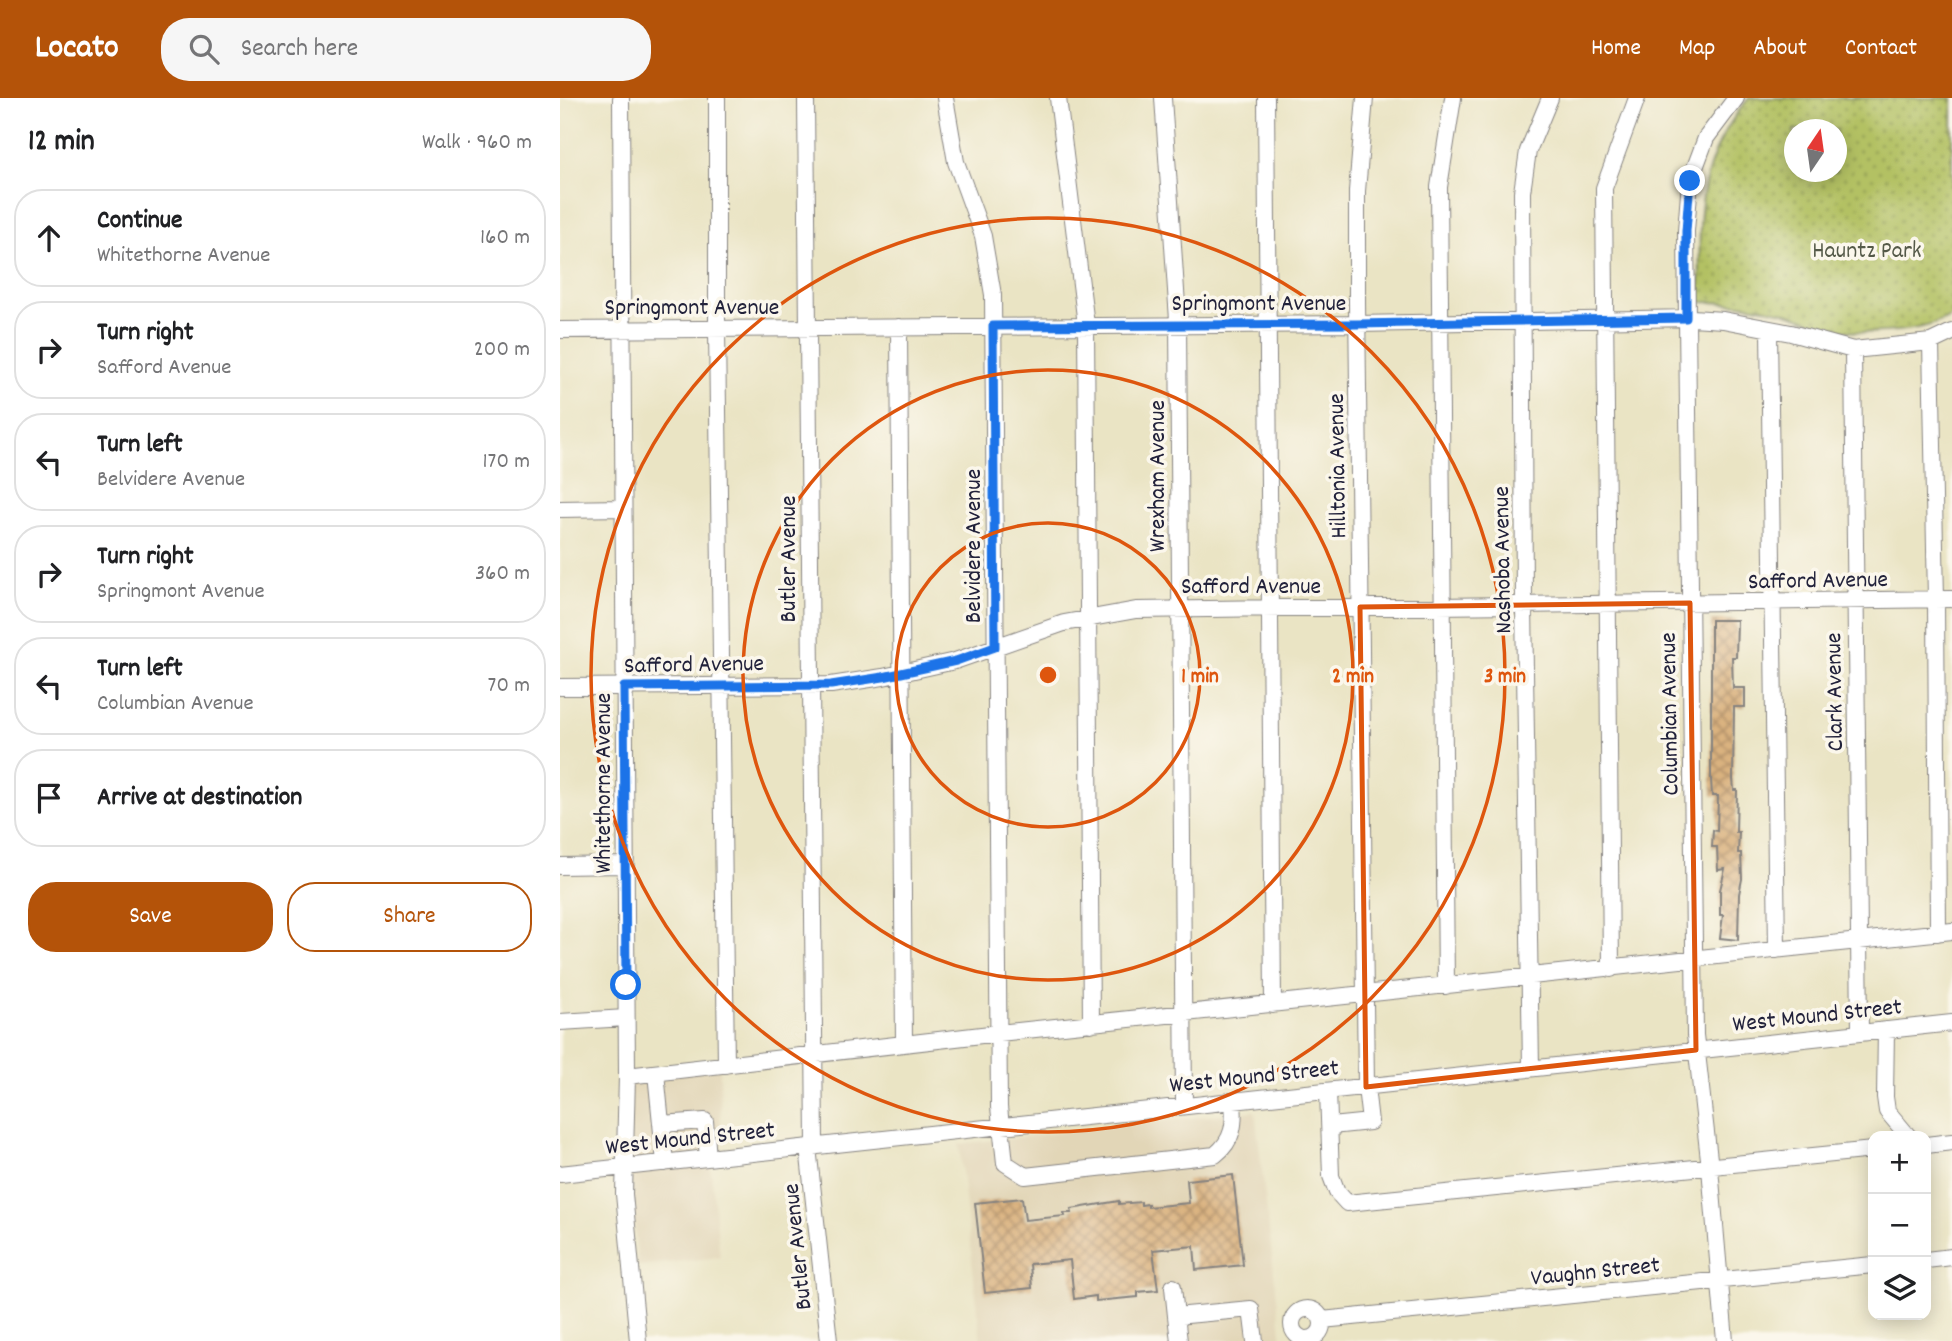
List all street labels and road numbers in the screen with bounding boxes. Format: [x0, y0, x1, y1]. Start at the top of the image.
street label: Springmont Avenue [1172, 288, 1346, 322]
street label: Springmont Avenue [605, 292, 779, 326]
street label: Hilltonia Avenue [1321, 393, 1357, 539]
street label: Wrexham Avenue [1142, 400, 1176, 552]
street label: Belvidere Avenue [958, 469, 992, 623]
street label: Nashoba Avenue [1486, 486, 1522, 634]
street label: Butler Avenue [773, 496, 807, 622]
street label: Safford Avenue [1748, 564, 1888, 600]
street label: Safford Avenue [1181, 571, 1321, 605]
street label: Columbian Avenue [1653, 632, 1689, 796]
street label: Clark Avenue [1818, 632, 1854, 752]
street label: Safford Avenue [624, 648, 764, 684]
street label: Whitethorne Avenue [588, 693, 622, 873]
street label: West Mound Street [1731, 991, 1904, 1043]
street label: West Mound Street [1168, 1052, 1341, 1104]
street label: West Mound Street [604, 1114, 777, 1166]
street label: Butler Avenue [775, 1182, 823, 1312]
street label: Vaughn Street [1529, 1249, 1662, 1297]

